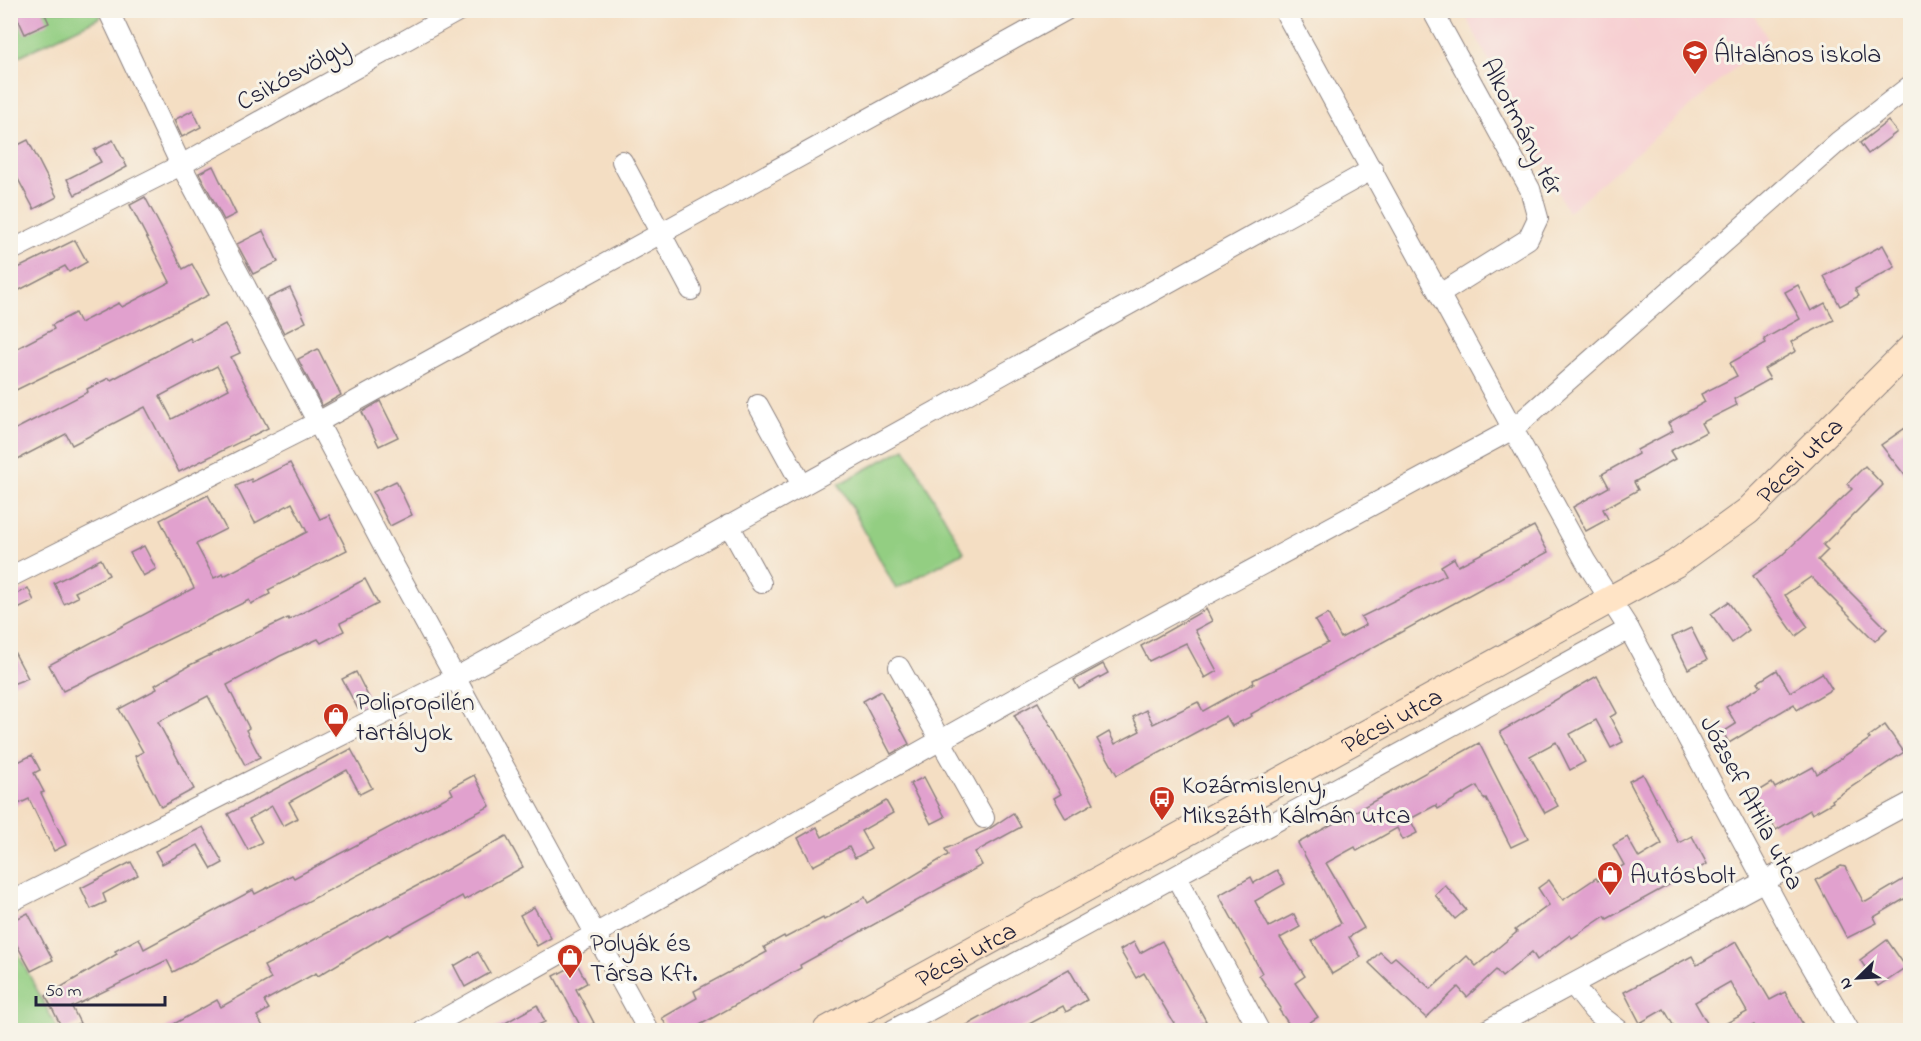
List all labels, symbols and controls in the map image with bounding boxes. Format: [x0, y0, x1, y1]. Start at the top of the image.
street label: Csikósvölgy [230, 29, 357, 122]
place label: Általános iskola [1714, 37, 1881, 75]
school or university icon: Általános iskola [1680, 38, 1710, 76]
street label: Alkotmány tér [1469, 52, 1572, 203]
street label: Pécsi utca [1749, 410, 1854, 514]
street label: Pécsi utca [1335, 679, 1450, 766]
place label: Polipropilén tartályok [356, 685, 475, 753]
shop icon: Polipropilén tartályok [321, 701, 351, 739]
street label: József Attila utca [1688, 709, 1812, 897]
place label: Kozármisleny, Mikszáth Kálmán utca [1182, 768, 1411, 836]
bus stop icon: Kozármisleny, Mikszáth Kálmán utca [1147, 784, 1177, 822]
place label: Autósbolt [1630, 858, 1736, 896]
shop icon: Autósbolt [1595, 859, 1625, 897]
street label: Pécsi utca [909, 913, 1024, 1000]
place label: Polyák és Társa Kft. [590, 926, 698, 994]
shop icon: Polyák és Társa Kft. [555, 942, 585, 980]
north arrow [1828, 948, 1888, 1008]
scale bar [36, 969, 165, 1007]
text: N [1833, 973, 1859, 993]
text: 50 m [45, 979, 82, 1005]

